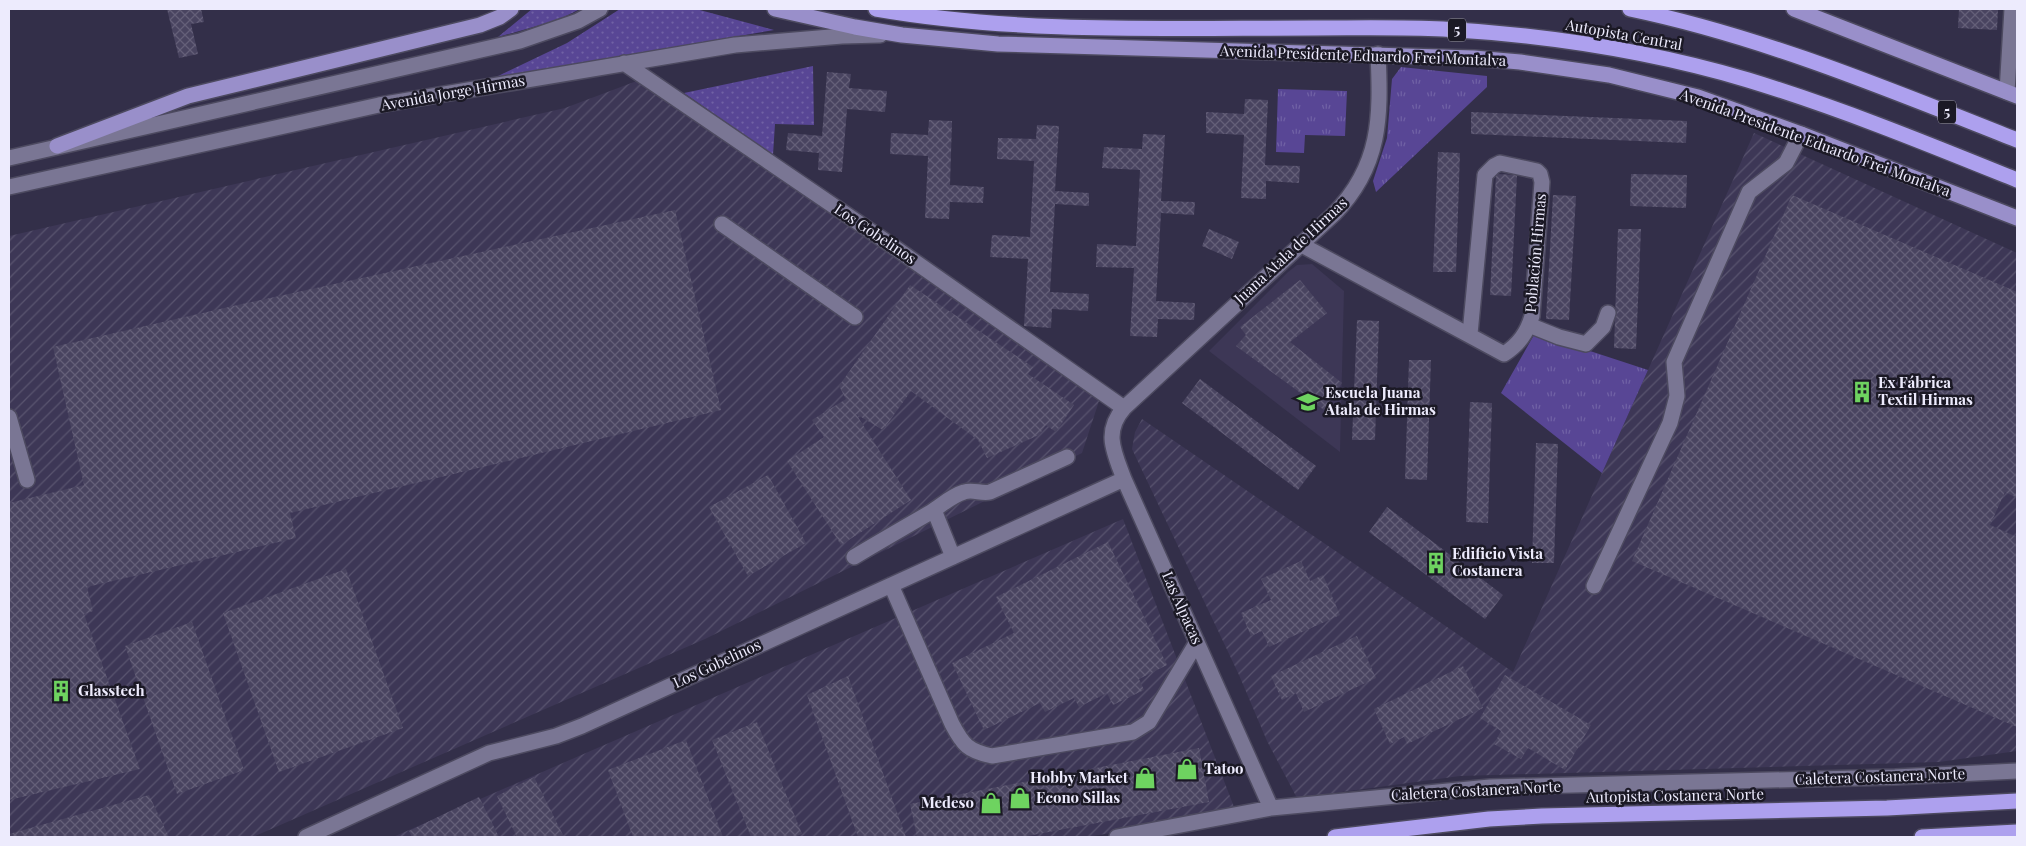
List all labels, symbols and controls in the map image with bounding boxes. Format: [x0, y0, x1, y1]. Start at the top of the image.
street label: Autopista Central [1563, 14, 1684, 54]
road number: 5 [1448, 18, 1466, 42]
street label: Avenida Presidente Eduardo Frei Montalva [1219, 40, 1507, 70]
street label: Avenida Jorge Hirmas [378, 70, 526, 115]
street label: Avenida Presidente Eduardo Frei Montalva [1676, 83, 1954, 201]
road number: 5 [1938, 100, 1956, 124]
street label: Juana Atala de Hirmas [1229, 193, 1351, 309]
street label: Población Hirmas [1520, 193, 1550, 313]
street label: Los Gobelinos [831, 198, 920, 268]
place label: Ex Fábrica Textil Hirmas [1878, 372, 1973, 409]
building icon: Ex Fábrica Textil Hirmas [1849, 379, 1875, 405]
place label: Escuela Juana Atala de Hirmas [1324, 382, 1436, 419]
school or university icon: Escuela Juana Atala de Hirmas [1295, 389, 1321, 415]
place label: Edificio Vista Costanera [1452, 543, 1543, 580]
building icon: Edificio Vista Costanera [1423, 550, 1449, 576]
street label: Las Alpacas [1158, 568, 1208, 647]
street label: Los Gobelinos [669, 634, 764, 692]
building icon: Glasstech [48, 678, 74, 704]
place label: Glasstech [78, 680, 145, 700]
shop icon: Tatoo [1174, 756, 1200, 782]
place label: Tatoo [1204, 758, 1244, 778]
street label: Caletera Costanera Norte [1794, 763, 1966, 789]
shop icon: Hobby Market [1132, 765, 1158, 791]
place label: Hobby Market [1030, 767, 1129, 787]
street label: Caletera Costanera Norte [1390, 776, 1562, 804]
street label: Autopista Costanera Norte [1585, 783, 1764, 807]
shop icon: Econo Sillas [1007, 785, 1033, 811]
place label: Econo Sillas [1036, 787, 1120, 807]
shop icon: Medeso [978, 790, 1004, 816]
place label: Medeso [921, 792, 974, 812]

